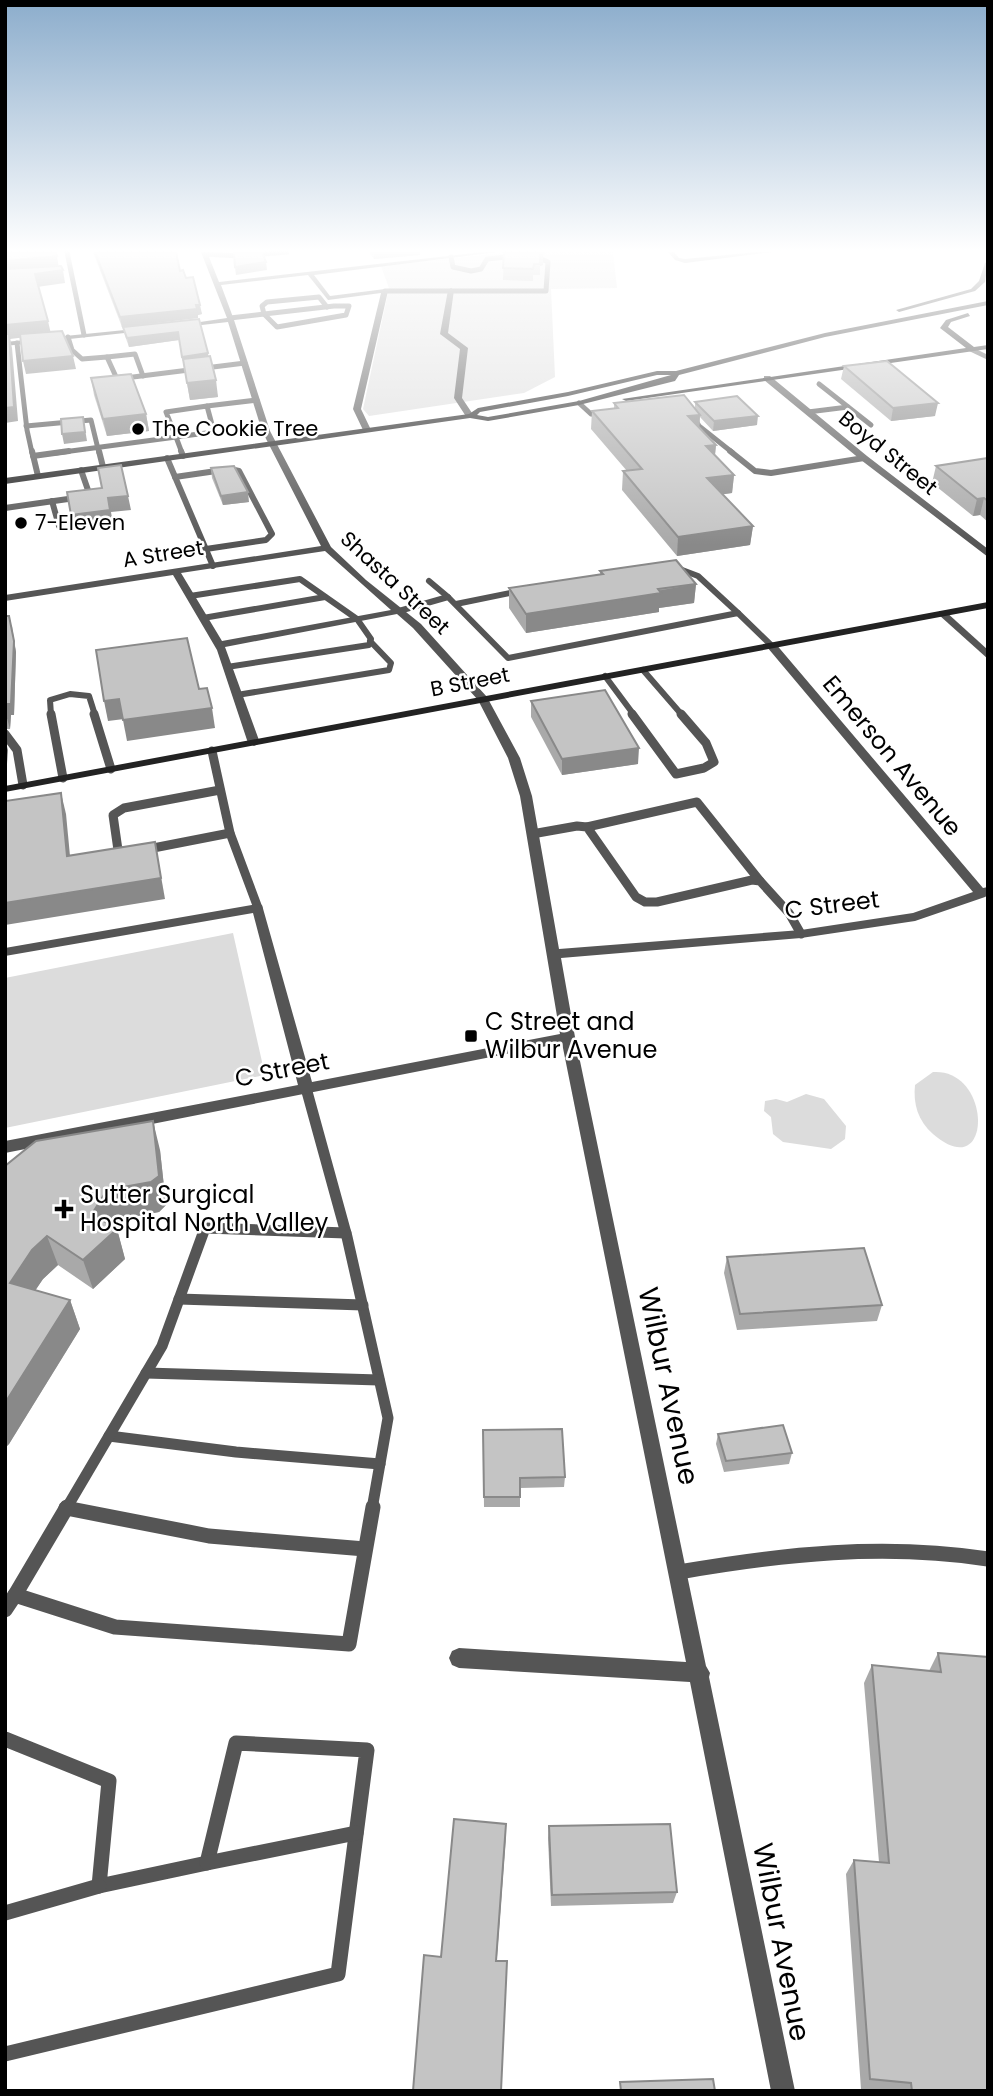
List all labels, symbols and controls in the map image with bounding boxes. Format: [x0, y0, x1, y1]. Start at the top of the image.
street label: Boyd Street [833, 404, 944, 501]
place label: The Cookie Tree [152, 414, 318, 443]
marker: The Cookie Tree [130, 421, 146, 437]
place label: 7-Eleven [35, 508, 125, 537]
marker: 7-Eleven [13, 515, 29, 531]
street label: Shasta Street [334, 524, 456, 641]
street label: A Street [121, 533, 205, 574]
street label: B Street [428, 660, 512, 703]
street label: Emerson Avenue [815, 668, 970, 843]
street label: C Street [783, 882, 881, 927]
place label: C Street and Wilbur Avenue [485, 1005, 657, 1066]
marker: C Street and Wilbur Avenue [463, 1028, 479, 1044]
street label: C Street [232, 1044, 332, 1095]
place label: Sutter Surgical Hospital North Valley [80, 1178, 329, 1239]
marker: Sutter Surgical Hospital North Valley [54, 1199, 74, 1219]
street label: Wilbur Avenue [629, 1284, 708, 1488]
street label: Wilbur Avenue [743, 1840, 820, 2044]

